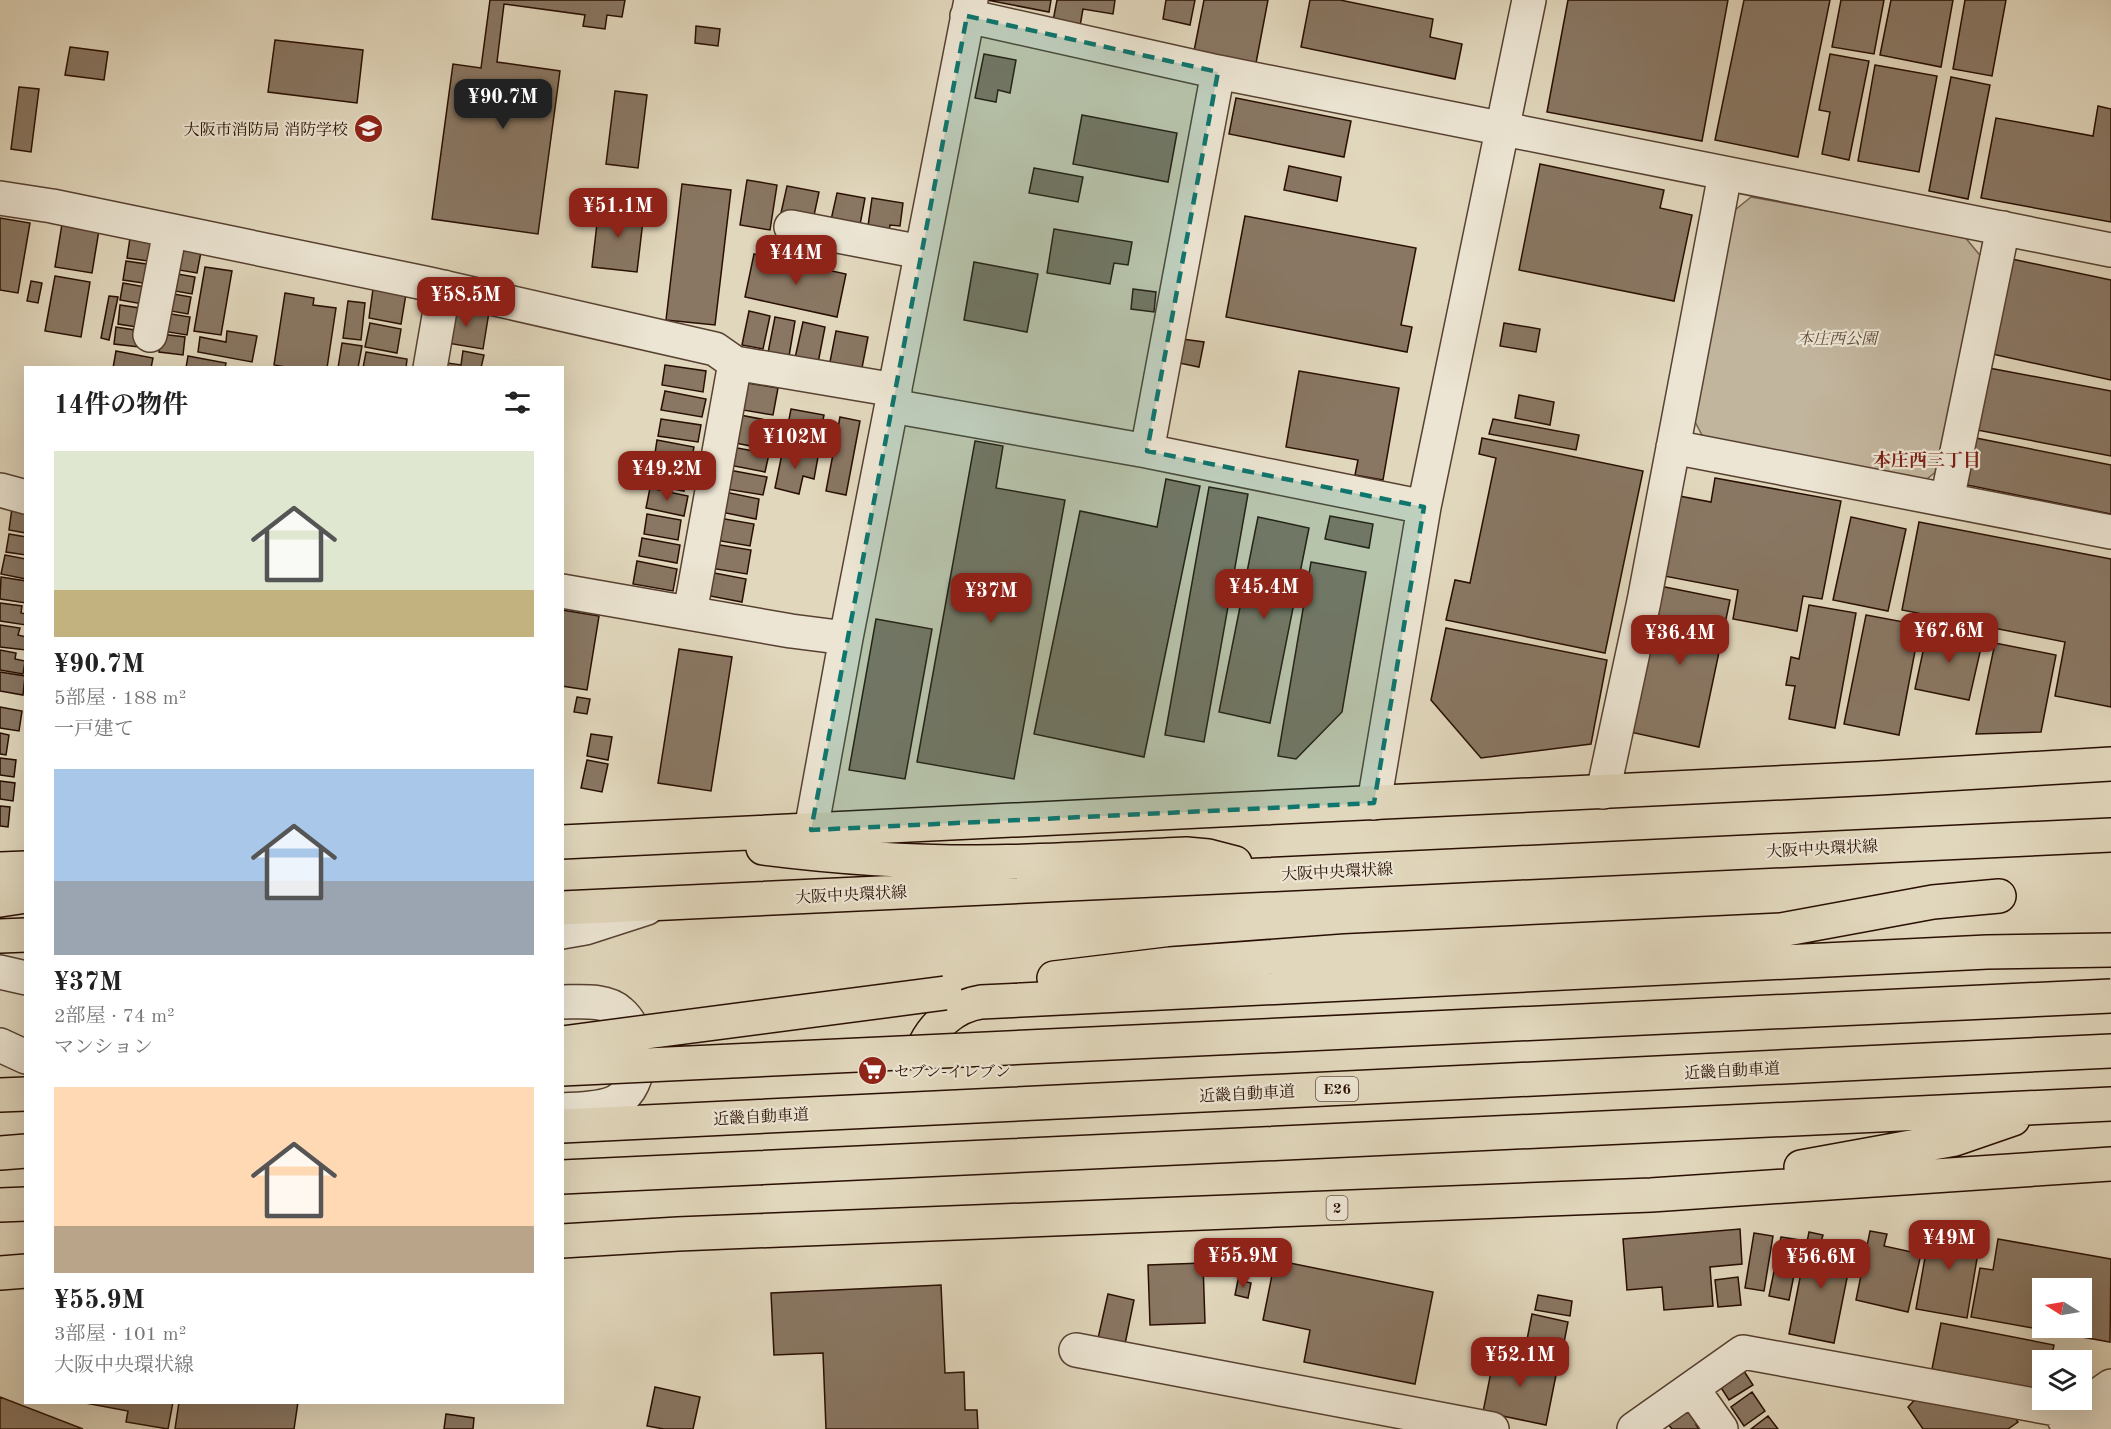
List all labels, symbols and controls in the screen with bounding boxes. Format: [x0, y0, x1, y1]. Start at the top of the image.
pin: ¥90.7M [454, 79, 552, 130]
text: ¥90.7M [468, 88, 538, 108]
school or university icon: 大阪市消防局 消防学校 [353, 113, 385, 145]
place label: 大阪市消防局 消防学校 [184, 121, 348, 139]
pin: ¥51.1M [569, 188, 667, 239]
text: ¥51.1M [583, 197, 653, 217]
pin: ¥44M [760, 235, 832, 286]
text: ¥44M [770, 244, 822, 264]
pin: ¥58.5M [417, 277, 515, 328]
text: ¥58.5M [431, 286, 501, 306]
park label: 本庄西公園 [1797, 330, 1880, 348]
icon: filters [501, 386, 534, 419]
text: 14件の物件 [54, 393, 188, 419]
pin: ¥102M [753, 419, 837, 470]
text: ¥102M [763, 428, 827, 448]
district label: 本庄西三丁目 [1873, 450, 1981, 470]
pin: ¥49.2M [618, 451, 716, 502]
text: ¥49.2M [632, 460, 702, 480]
icon: home [240, 490, 348, 598]
pin: ¥45.4M [1215, 569, 1313, 620]
pin: ¥37M [955, 573, 1027, 624]
text: ¥45.4M [1229, 578, 1299, 598]
text: ¥37M [965, 582, 1017, 602]
pin: ¥67.6M [1900, 613, 1998, 664]
pin: ¥36.4M [1631, 615, 1729, 666]
text: ¥67.6M [1914, 622, 1984, 642]
text: ¥36.4M [1645, 624, 1715, 644]
text: ¥90.7M [54, 652, 145, 678]
text: 5部屋 · 188 m² [54, 689, 186, 709]
text: 一戸建て [54, 720, 134, 740]
icon: home [240, 808, 348, 916]
street label: 大阪中央環状線 [1766, 837, 1878, 861]
street label: 大阪中央環状線 [1281, 860, 1393, 884]
street label: 大阪中央環状線 [795, 883, 907, 907]
text: ¥37M [54, 970, 122, 996]
text: 2部屋 · 74 m² [54, 1007, 175, 1027]
text: マンション [54, 1038, 153, 1058]
supermarket icon: セブン-イレブン [857, 1055, 889, 1087]
street label: 近畿自動車道 [1684, 1059, 1780, 1082]
place label: セブン-イレブン [894, 1064, 1011, 1081]
road number: E26 [1316, 1077, 1358, 1101]
street label: 近畿自動車道 [1199, 1082, 1295, 1105]
street label: 近畿自動車道 [713, 1105, 809, 1128]
icon: home [240, 1126, 348, 1234]
road number: 2 [1326, 1196, 1348, 1220]
pin: ¥49M [1913, 1220, 1985, 1271]
text: ¥49M [1923, 1229, 1975, 1249]
pin: ¥55.9M [1194, 1238, 1292, 1289]
pin: ¥56.6M [1772, 1239, 1870, 1290]
text: ¥55.9M [1208, 1247, 1278, 1267]
text: ¥56.6M [1786, 1248, 1856, 1268]
north arrow [2032, 1278, 2092, 1338]
map controls [2032, 1278, 2092, 1410]
text: ¥55.9M [54, 1288, 145, 1314]
text: 3部屋 · 101 m² [54, 1325, 186, 1345]
pin: ¥52.1M [1471, 1337, 1569, 1388]
text: ¥52.1M [1485, 1346, 1555, 1366]
button: layers [2032, 1350, 2092, 1410]
text: 大阪中央環状線 [54, 1356, 194, 1376]

